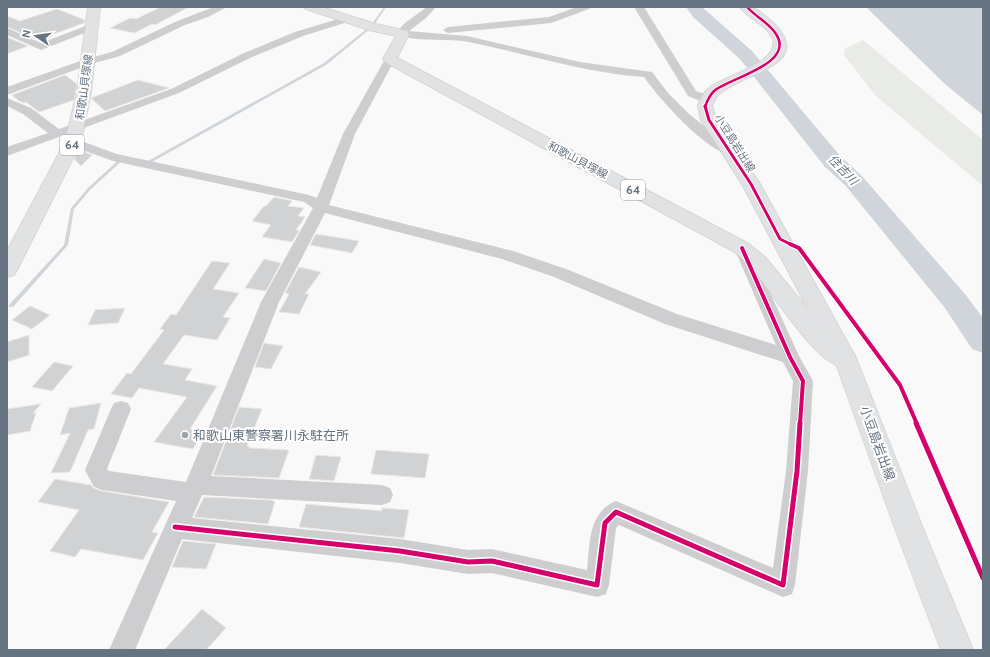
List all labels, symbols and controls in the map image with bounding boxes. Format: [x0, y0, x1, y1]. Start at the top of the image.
north arrow [16, 16, 56, 56]
text: N [19, 28, 34, 39]
street label: 和歌山貝塚線 [72, 53, 96, 121]
street label: 小豆島岩出線 [712, 111, 758, 175]
road number: 64 [60, 135, 84, 155]
street label: 和歌山貝塚線 [546, 138, 610, 182]
water label: 住吉川 [825, 151, 863, 189]
road number: 64 [621, 180, 645, 200]
street label: 小豆島岩出線 [857, 404, 899, 482]
place label: 和歌山東警察署川永駐在所 [193, 427, 349, 443]
marker: 和歌山東警察署川永駐在所 [180, 430, 190, 440]

